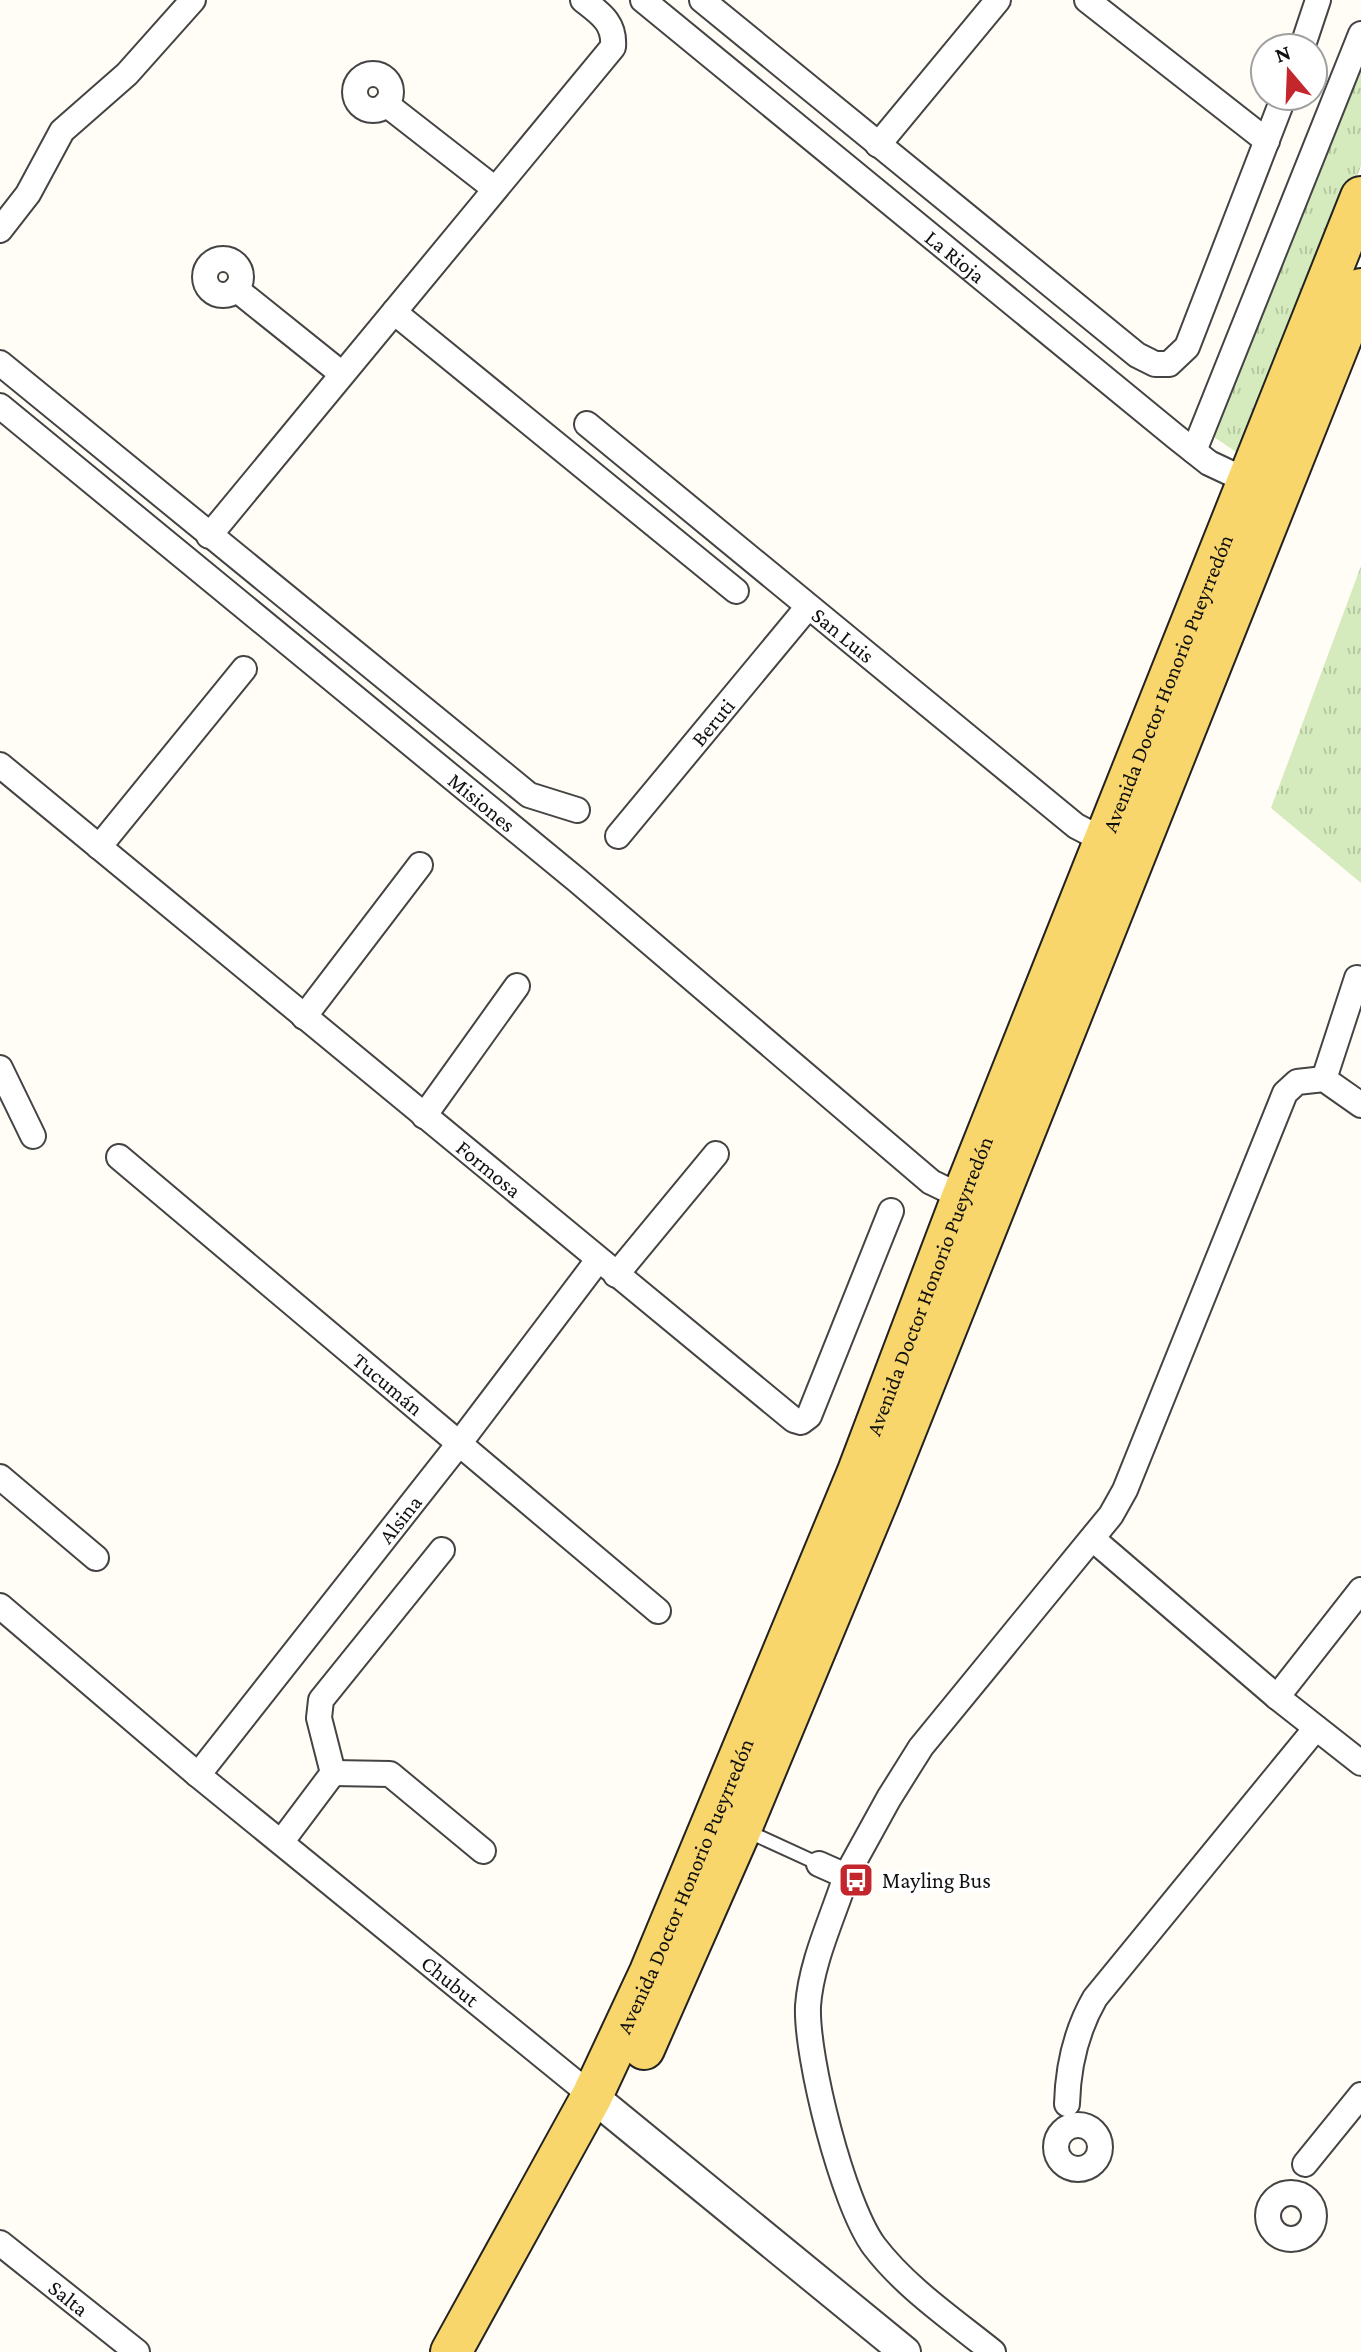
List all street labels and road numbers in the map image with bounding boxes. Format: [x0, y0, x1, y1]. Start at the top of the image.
street label: La Rioja [920, 225, 990, 288]
street label: Avenida Doctor Honorio Pueyrredón [1097, 531, 1238, 836]
street label: San Luis [807, 602, 879, 668]
street label: Beruti [686, 693, 740, 751]
street label: Misiones [443, 768, 520, 837]
street label: Avenida Doctor Honorio Pueyrredón [861, 1132, 998, 1439]
street label: Formosa [451, 1135, 526, 1203]
street label: Tucumán [348, 1348, 428, 1421]
street label: Alsina [373, 1490, 427, 1548]
street label: Avenida Doctor Honorio Pueyrredón [611, 1735, 759, 2038]
street label: Chubut [416, 1950, 484, 2012]
street label: Salta [44, 2275, 93, 2322]

